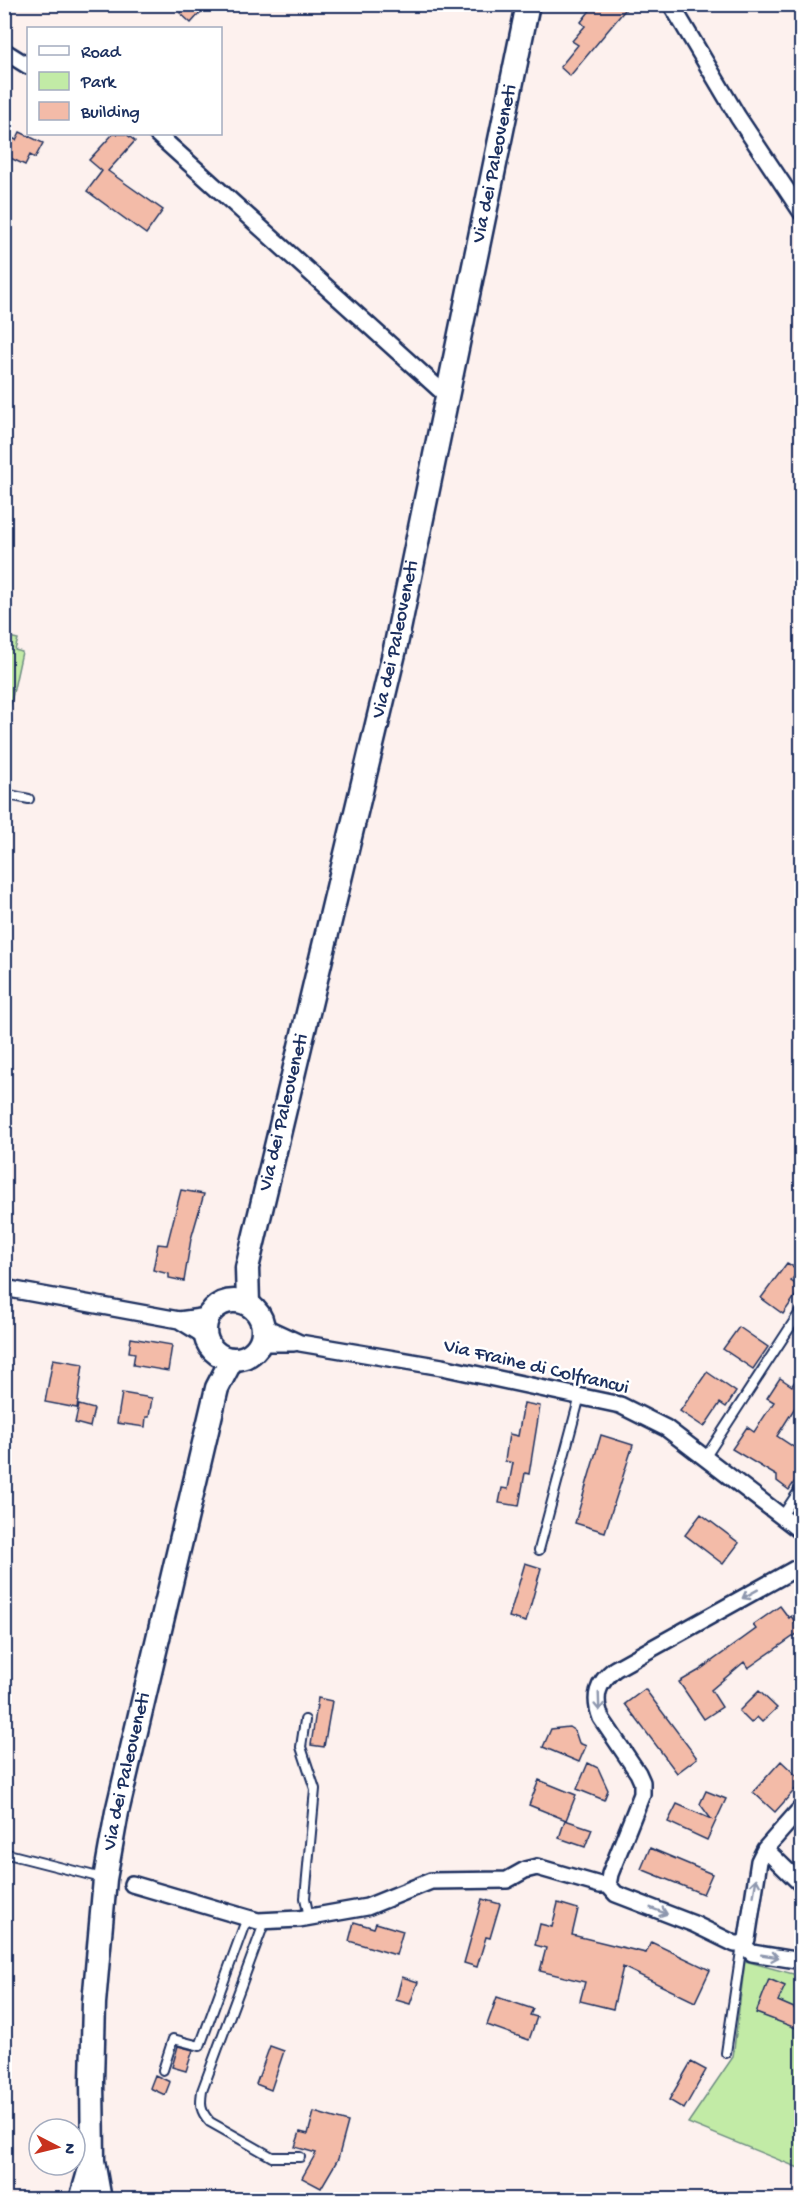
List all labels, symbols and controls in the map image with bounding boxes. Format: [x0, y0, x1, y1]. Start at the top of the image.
legend [27, 27, 222, 135]
text: Road [81, 43, 122, 64]
text: Park [80, 73, 117, 94]
street label: Via dei Paleoveneti [467, 82, 523, 246]
text: Building [80, 103, 140, 124]
street label: Via dei Paleoveneti [367, 558, 424, 722]
street label: Via dei Paleoveneti [254, 1031, 314, 1194]
street label: Via Fraine di Colfrancui [440, 1335, 631, 1401]
one-way arrow [742, 1589, 760, 1600]
street label: Via dei Paleoveneti [99, 1690, 156, 1853]
one-way arrow [593, 1692, 604, 1712]
one-way arrow [750, 1878, 761, 1898]
one-way arrow [650, 1906, 668, 1917]
one-way arrow [760, 1950, 779, 1961]
north arrow [27, 2117, 87, 2177]
text: N [58, 2142, 78, 2155]

